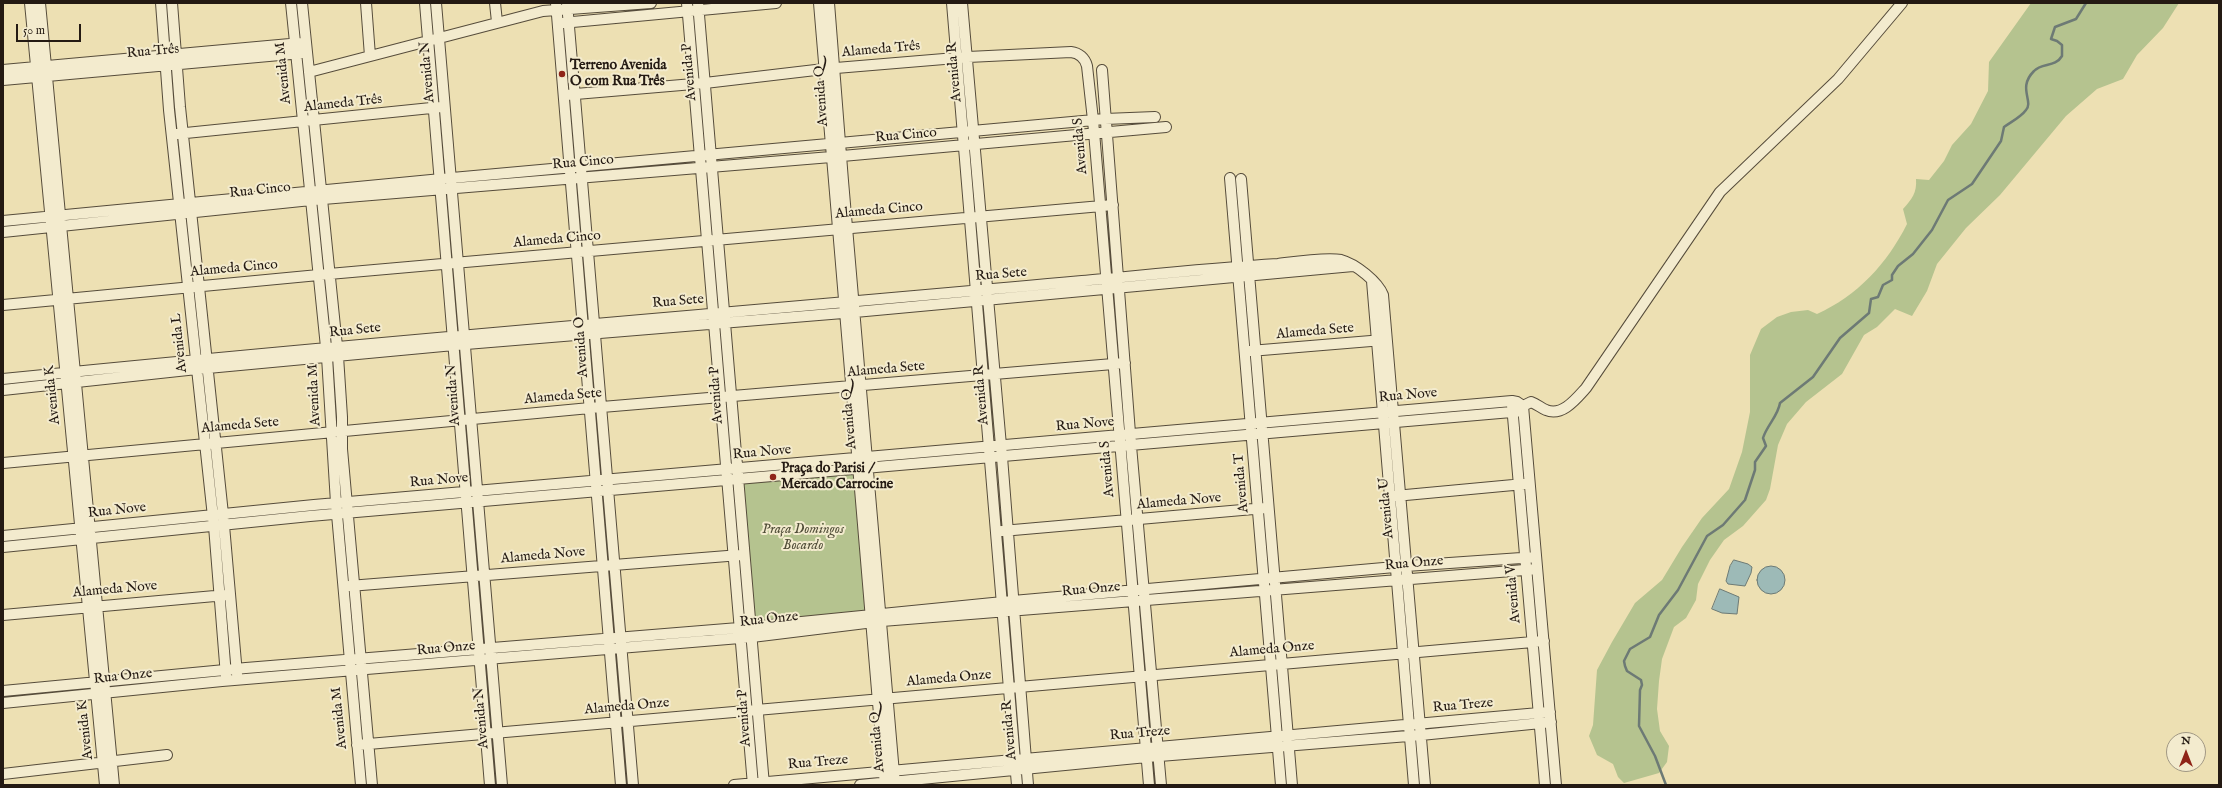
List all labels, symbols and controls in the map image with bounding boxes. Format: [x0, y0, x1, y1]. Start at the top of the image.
scale bar [18, 16, 83, 42]
text: 50 m [23, 23, 45, 38]
street label: Alameda Três [841, 38, 921, 62]
street label: Rua Três [126, 41, 180, 63]
street label: Avenida M [272, 41, 296, 105]
street label: Avenida N [417, 41, 439, 103]
street label: Avenida R [944, 41, 966, 103]
street label: Avenida P [679, 43, 701, 101]
place label: Terreno Avenida O com Rua Três [570, 58, 667, 90]
street label: Avenida Q [811, 65, 833, 127]
marker: Terreno Avenida O com Rua Três [557, 69, 567, 79]
street label: Alameda Três [303, 92, 383, 116]
street label: Avenida S [1070, 117, 1092, 175]
street label: Rua Cinco [875, 125, 937, 147]
street label: Rua Cinco [552, 152, 614, 174]
street label: Rua Cinco [228, 179, 292, 203]
street label: Alameda Cinco [835, 199, 923, 223]
street label: Alameda Cinco [513, 228, 601, 252]
street label: Alameda Cinco [190, 257, 278, 281]
street label: Rua Sete [974, 264, 1028, 286]
street label: Rua Sete [651, 291, 705, 313]
street label: Avenida L [169, 313, 191, 373]
street label: Avenida O [571, 316, 593, 378]
street label: Rua Sete [328, 320, 382, 342]
street label: Alameda Sete [1275, 320, 1355, 344]
street label: Alameda Sete [846, 358, 926, 382]
street label: Avenida M [305, 363, 325, 427]
street label: Avenida N [443, 364, 465, 426]
street label: Avenida R [971, 364, 993, 426]
street label: Avenida K [42, 365, 64, 425]
street label: Avenida P [707, 366, 727, 424]
street label: Alameda Sete [523, 385, 603, 409]
street label: Rua Nove [1378, 385, 1438, 407]
street label: Avenida Q [839, 388, 861, 450]
street label: Alameda Sete [200, 414, 280, 438]
street label: Rua Nove [1055, 414, 1115, 436]
street label: Avenida S [1097, 440, 1119, 498]
street label: Rua Nove [732, 442, 792, 464]
street label: Avenida T [1231, 453, 1253, 513]
place label: Praça do Parisi / Mercado Carrocine [781, 461, 893, 494]
street label: Rua Nove [409, 470, 469, 492]
marker: Praça do Parisi / Mercado Carrocine [768, 472, 778, 482]
street label: Avenida U [1376, 477, 1398, 539]
street label: Alameda Nove [1136, 490, 1222, 514]
street label: Rua Nove [87, 500, 147, 522]
park label: Praça Domingos Bocardo [762, 522, 844, 554]
street label: Alameda Nove [500, 544, 586, 568]
street label: Rua Onze [1384, 553, 1444, 575]
street label: Avenida V [1503, 564, 1525, 624]
street label: Alameda Nove [72, 578, 158, 602]
street label: Rua Onze [1061, 579, 1121, 601]
street label: Rua Onze [739, 609, 799, 631]
street label: Rua Onze [416, 638, 476, 660]
street label: Alameda Onze [1229, 638, 1315, 662]
street label: Rua Onze [93, 666, 153, 688]
street label: Alameda Onze [906, 667, 992, 691]
street label: Avenida M [328, 686, 352, 750]
street label: Avenida N [471, 687, 493, 749]
street label: Avenida P [735, 689, 755, 747]
street label: Alameda Onze [584, 695, 670, 719]
street label: Rua Treze [1432, 695, 1494, 717]
street label: Avenida R [999, 699, 1021, 761]
street label: Avenida K [75, 700, 97, 760]
street label: Avenida Q [867, 711, 889, 773]
street label: Rua Treze [1109, 723, 1171, 745]
north arrow [2166, 732, 2206, 772]
text: N [2181, 734, 2191, 748]
street label: Rua Treze [787, 752, 849, 774]

